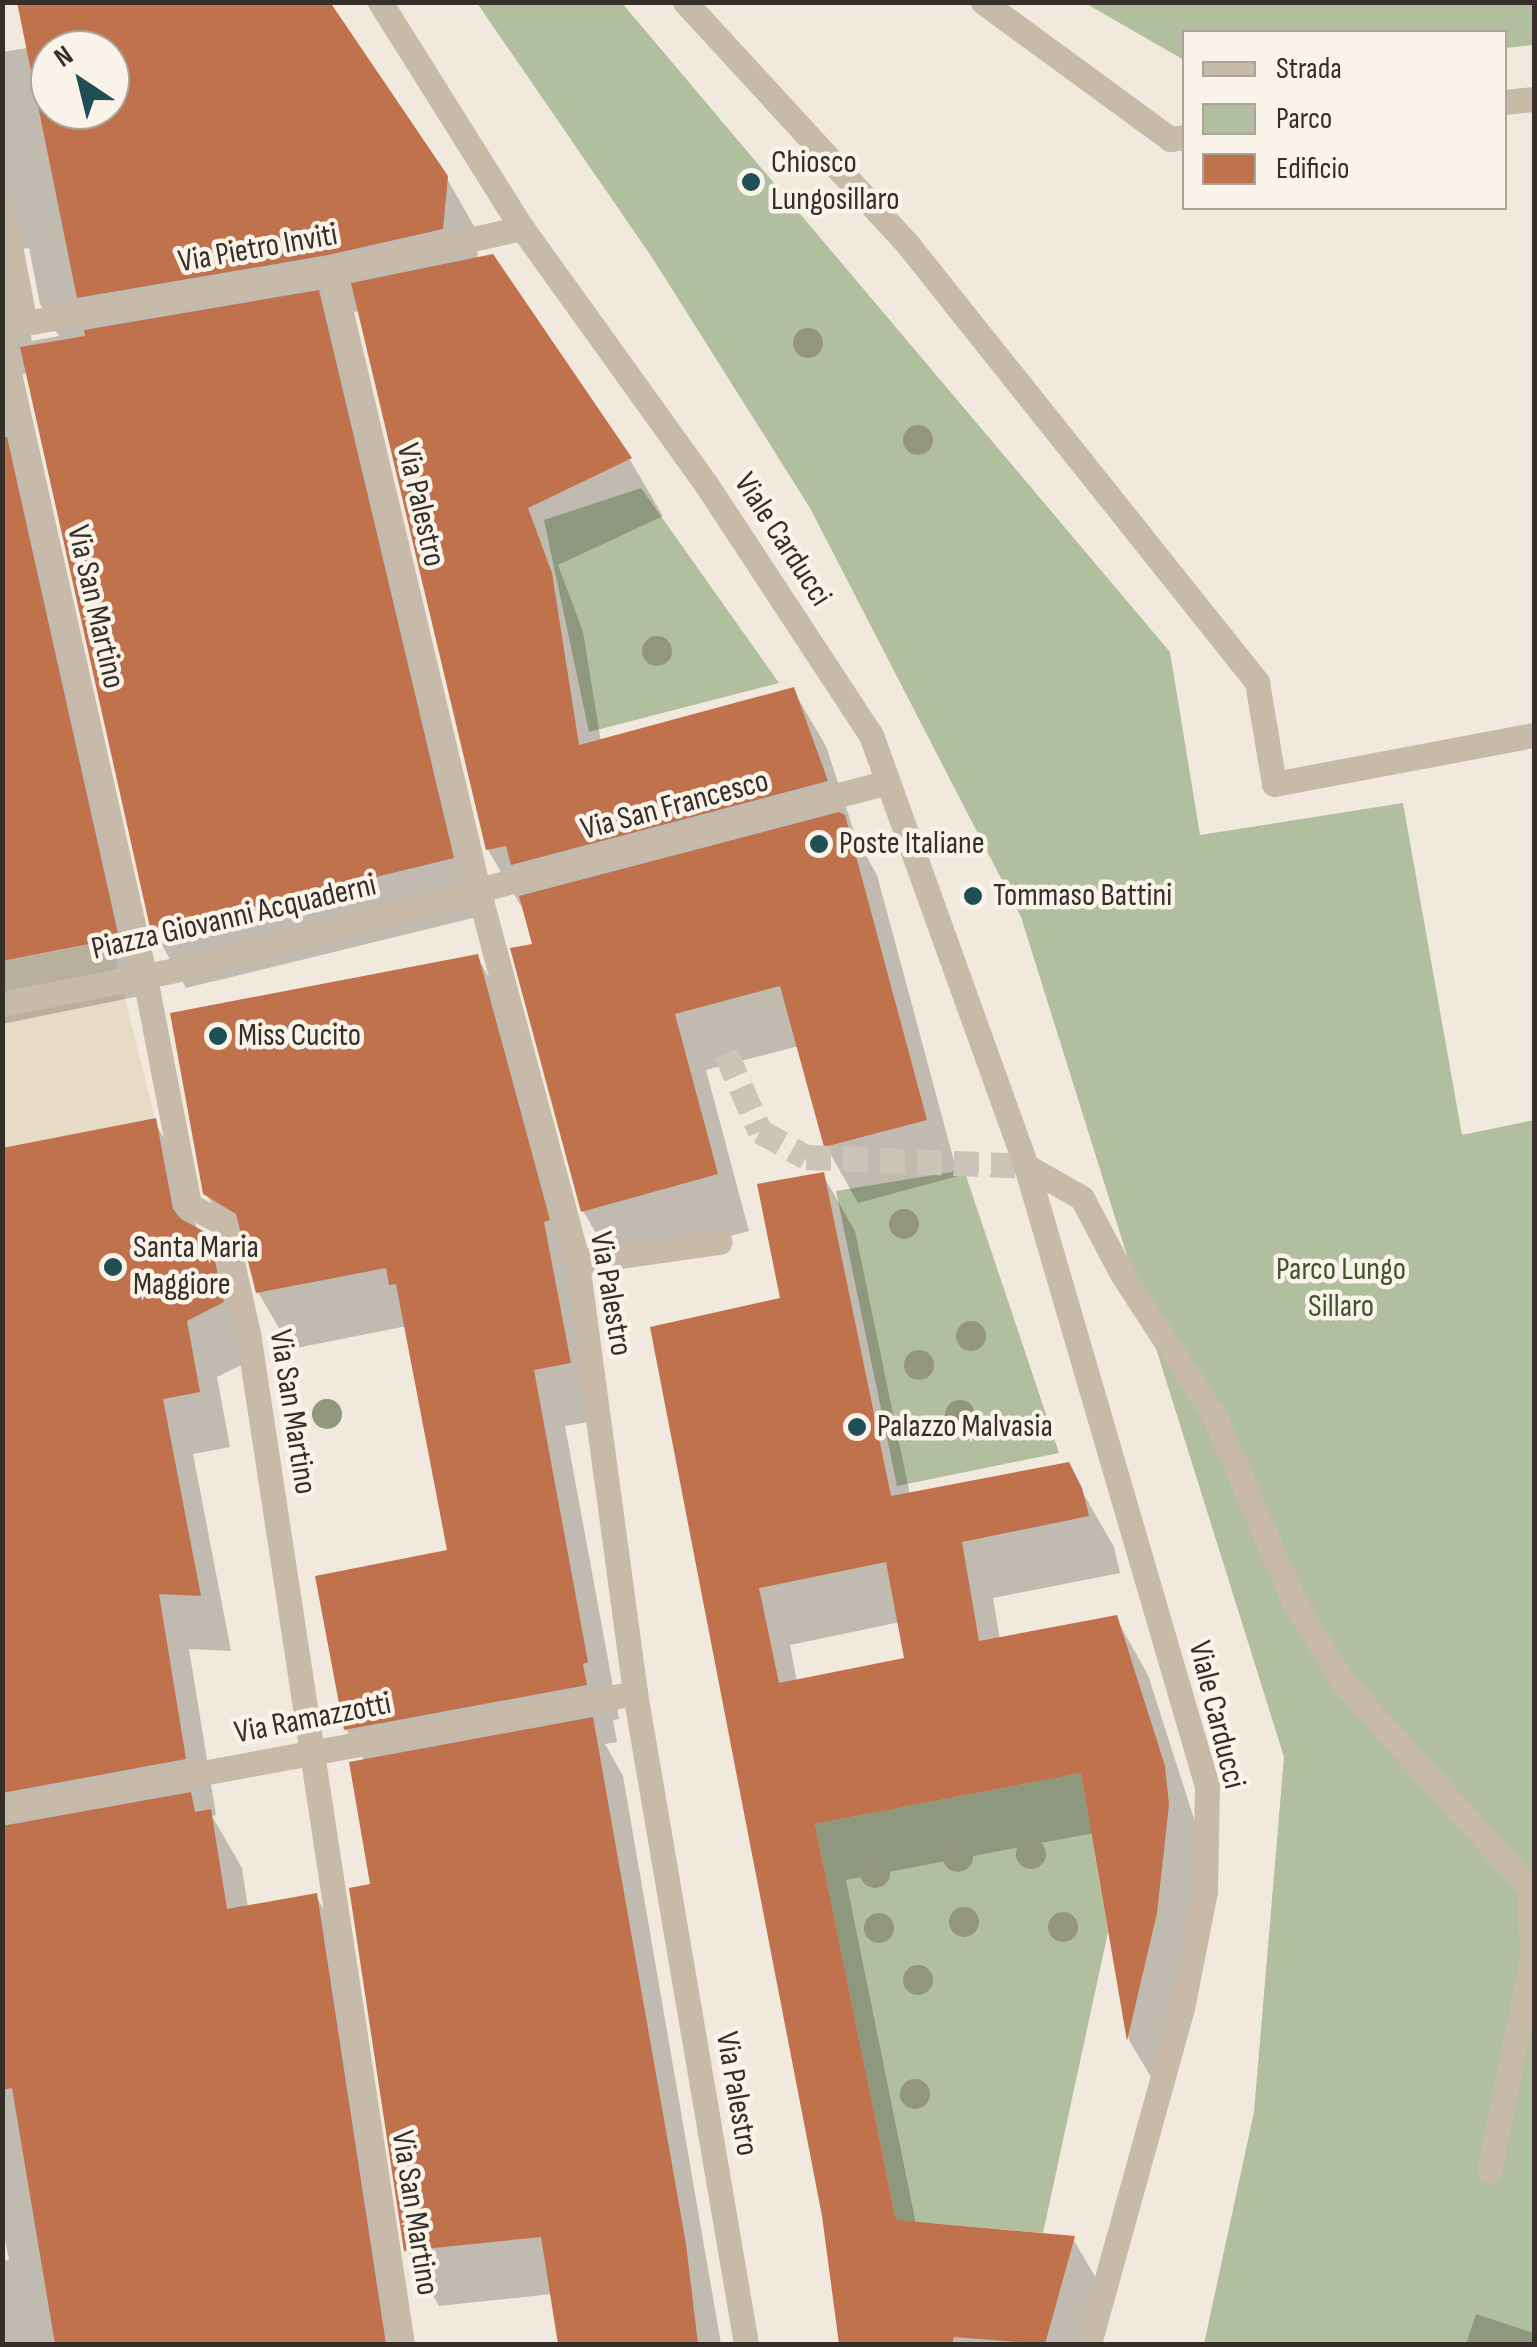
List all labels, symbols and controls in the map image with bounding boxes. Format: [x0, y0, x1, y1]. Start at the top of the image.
north arrow [30, 30, 130, 130]
legend [1182, 30, 1507, 210]
text: N [48, 39, 79, 74]
text: Strada [1276, 51, 1342, 87]
text: Parco [1276, 101, 1332, 137]
place label: Chiosco Lungosillaro [771, 145, 899, 220]
text: Edificio [1276, 151, 1349, 187]
marker: Chiosco Lungosillaro [740, 171, 762, 193]
street label: Via Pietro Inviti [175, 216, 341, 282]
street label: Via Palestro [387, 440, 453, 570]
street label: Viale Carducci [725, 466, 839, 614]
street label: Via San Martino [58, 522, 132, 692]
street label: Via San Francesco [577, 763, 773, 849]
place label: Poste Italiane [839, 825, 985, 863]
marker: Poste Italiane [808, 833, 830, 855]
street label: Piazza Giovanni Acquaderni [88, 867, 380, 969]
place label: Tommaso Battini [993, 877, 1172, 915]
marker: Tommaso Battini [962, 885, 984, 907]
place label: Miss Cucito [238, 1017, 361, 1055]
marker: Miss Cucito [207, 1025, 229, 1047]
street label: Via Palestro [580, 1229, 640, 1359]
place label: Santa Maria Maggiore [133, 1230, 259, 1305]
park label: Parco Lungo Sillaro [1276, 1252, 1406, 1327]
marker: Santa Maria Maggiore [102, 1256, 124, 1278]
street label: Via San Martino [260, 1327, 324, 1497]
place label: Palazzo Malvasia [877, 1408, 1053, 1446]
marker: Palazzo Malvasia [846, 1416, 868, 1438]
street label: Viale Carducci [1179, 1637, 1253, 1793]
street label: Via Ramazzotti [232, 1685, 394, 1753]
street label: Via Palestro [706, 2029, 766, 2159]
street label: Via San Martino [382, 2128, 446, 2298]

